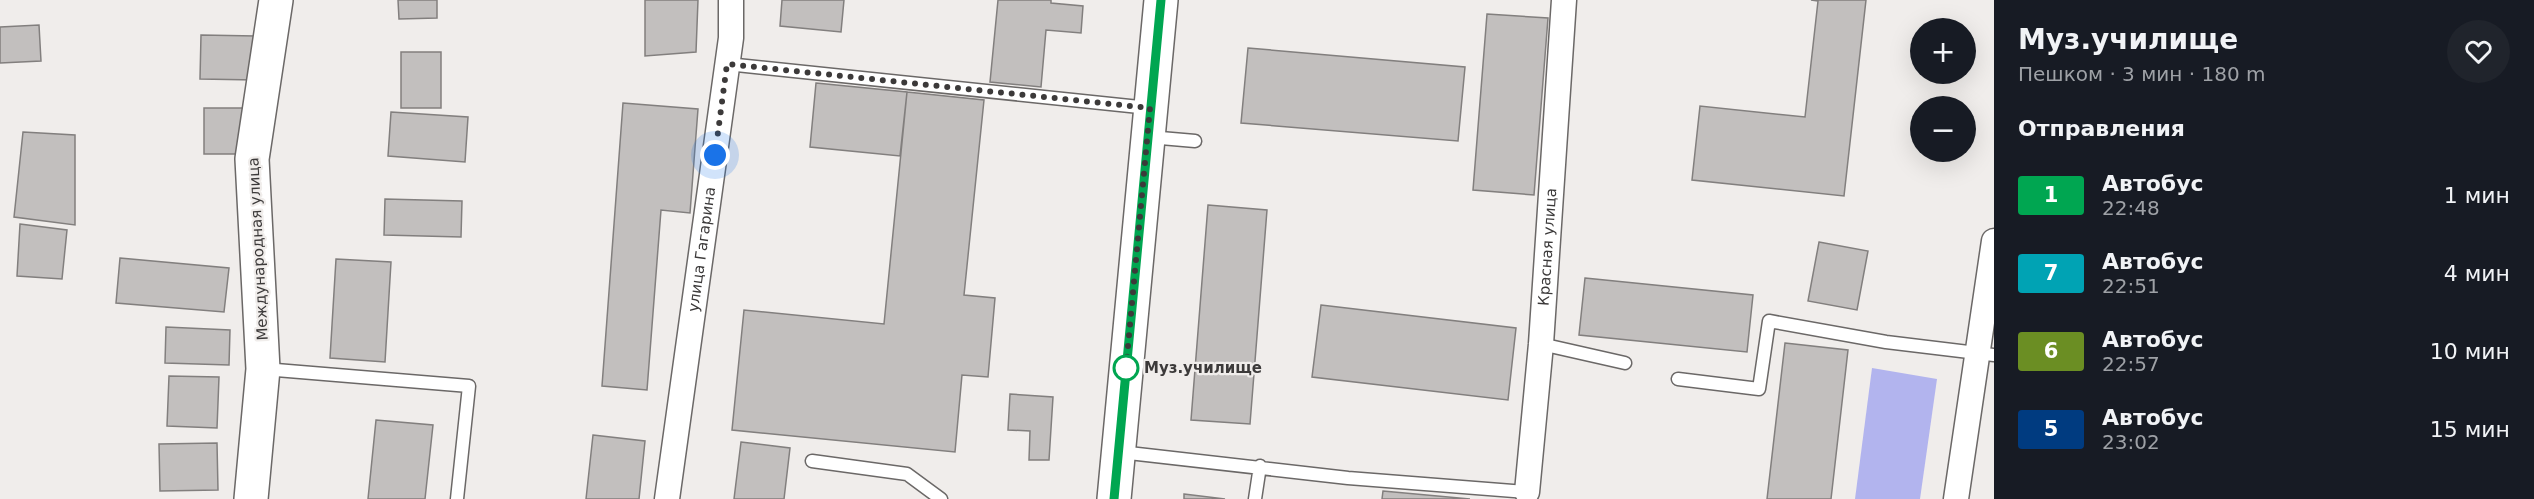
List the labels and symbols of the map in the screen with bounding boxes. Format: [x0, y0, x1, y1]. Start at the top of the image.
your location [700, 140, 730, 170]
street label: Международная улица [244, 157, 272, 341]
street label: улица Гагарина [684, 186, 719, 313]
street label: Красная улица [1535, 187, 1560, 306]
marker: Муз.училище [1113, 355, 1139, 381]
place label: Муз.училище [1144, 359, 1262, 377]

